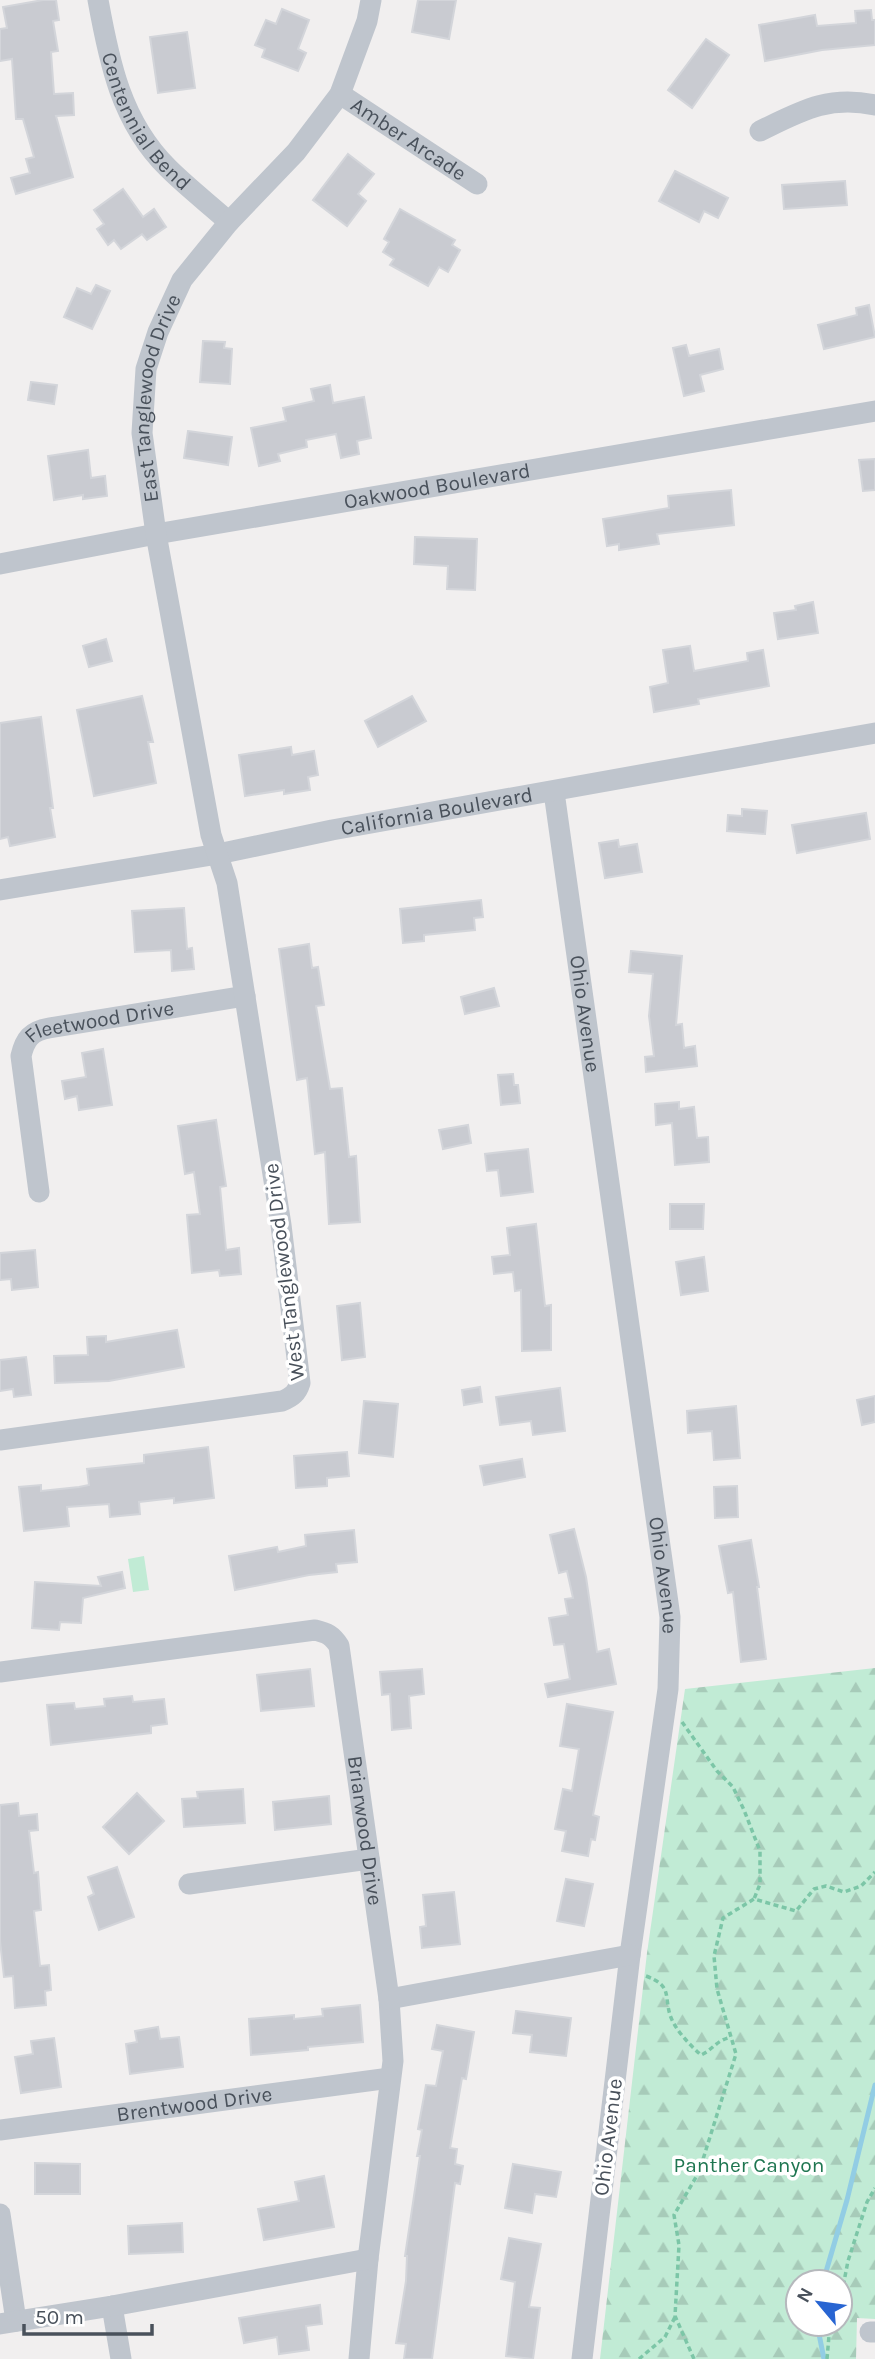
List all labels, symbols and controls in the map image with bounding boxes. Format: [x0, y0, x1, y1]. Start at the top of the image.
street label: Centennial Bend [97, 50, 196, 195]
street label: Amber Arcade [346, 93, 471, 186]
street label: East Tanglewood Drive [130, 290, 186, 504]
street label: Oakwood Boulevard [342, 458, 532, 514]
street label: California Boulevard [339, 782, 535, 840]
street label: Ohio Avenue [565, 954, 605, 1074]
street label: Fleetwood Drive [19, 996, 176, 1048]
street label: West Tanglewood Drive [259, 1162, 309, 1382]
street label: Ohio Avenue [644, 1515, 683, 1634]
street label: Briarwood Drive [343, 1754, 388, 1907]
street label: Ohio Avenue [589, 2077, 627, 2197]
street label: Brentwood Drive [115, 2082, 274, 2126]
park label: Panther Canyon [674, 2153, 824, 2177]
north arrow [784, 2268, 854, 2338]
text: N [792, 2284, 818, 2307]
scale bar [24, 2292, 152, 2336]
text: 50 m [35, 2305, 84, 2329]

